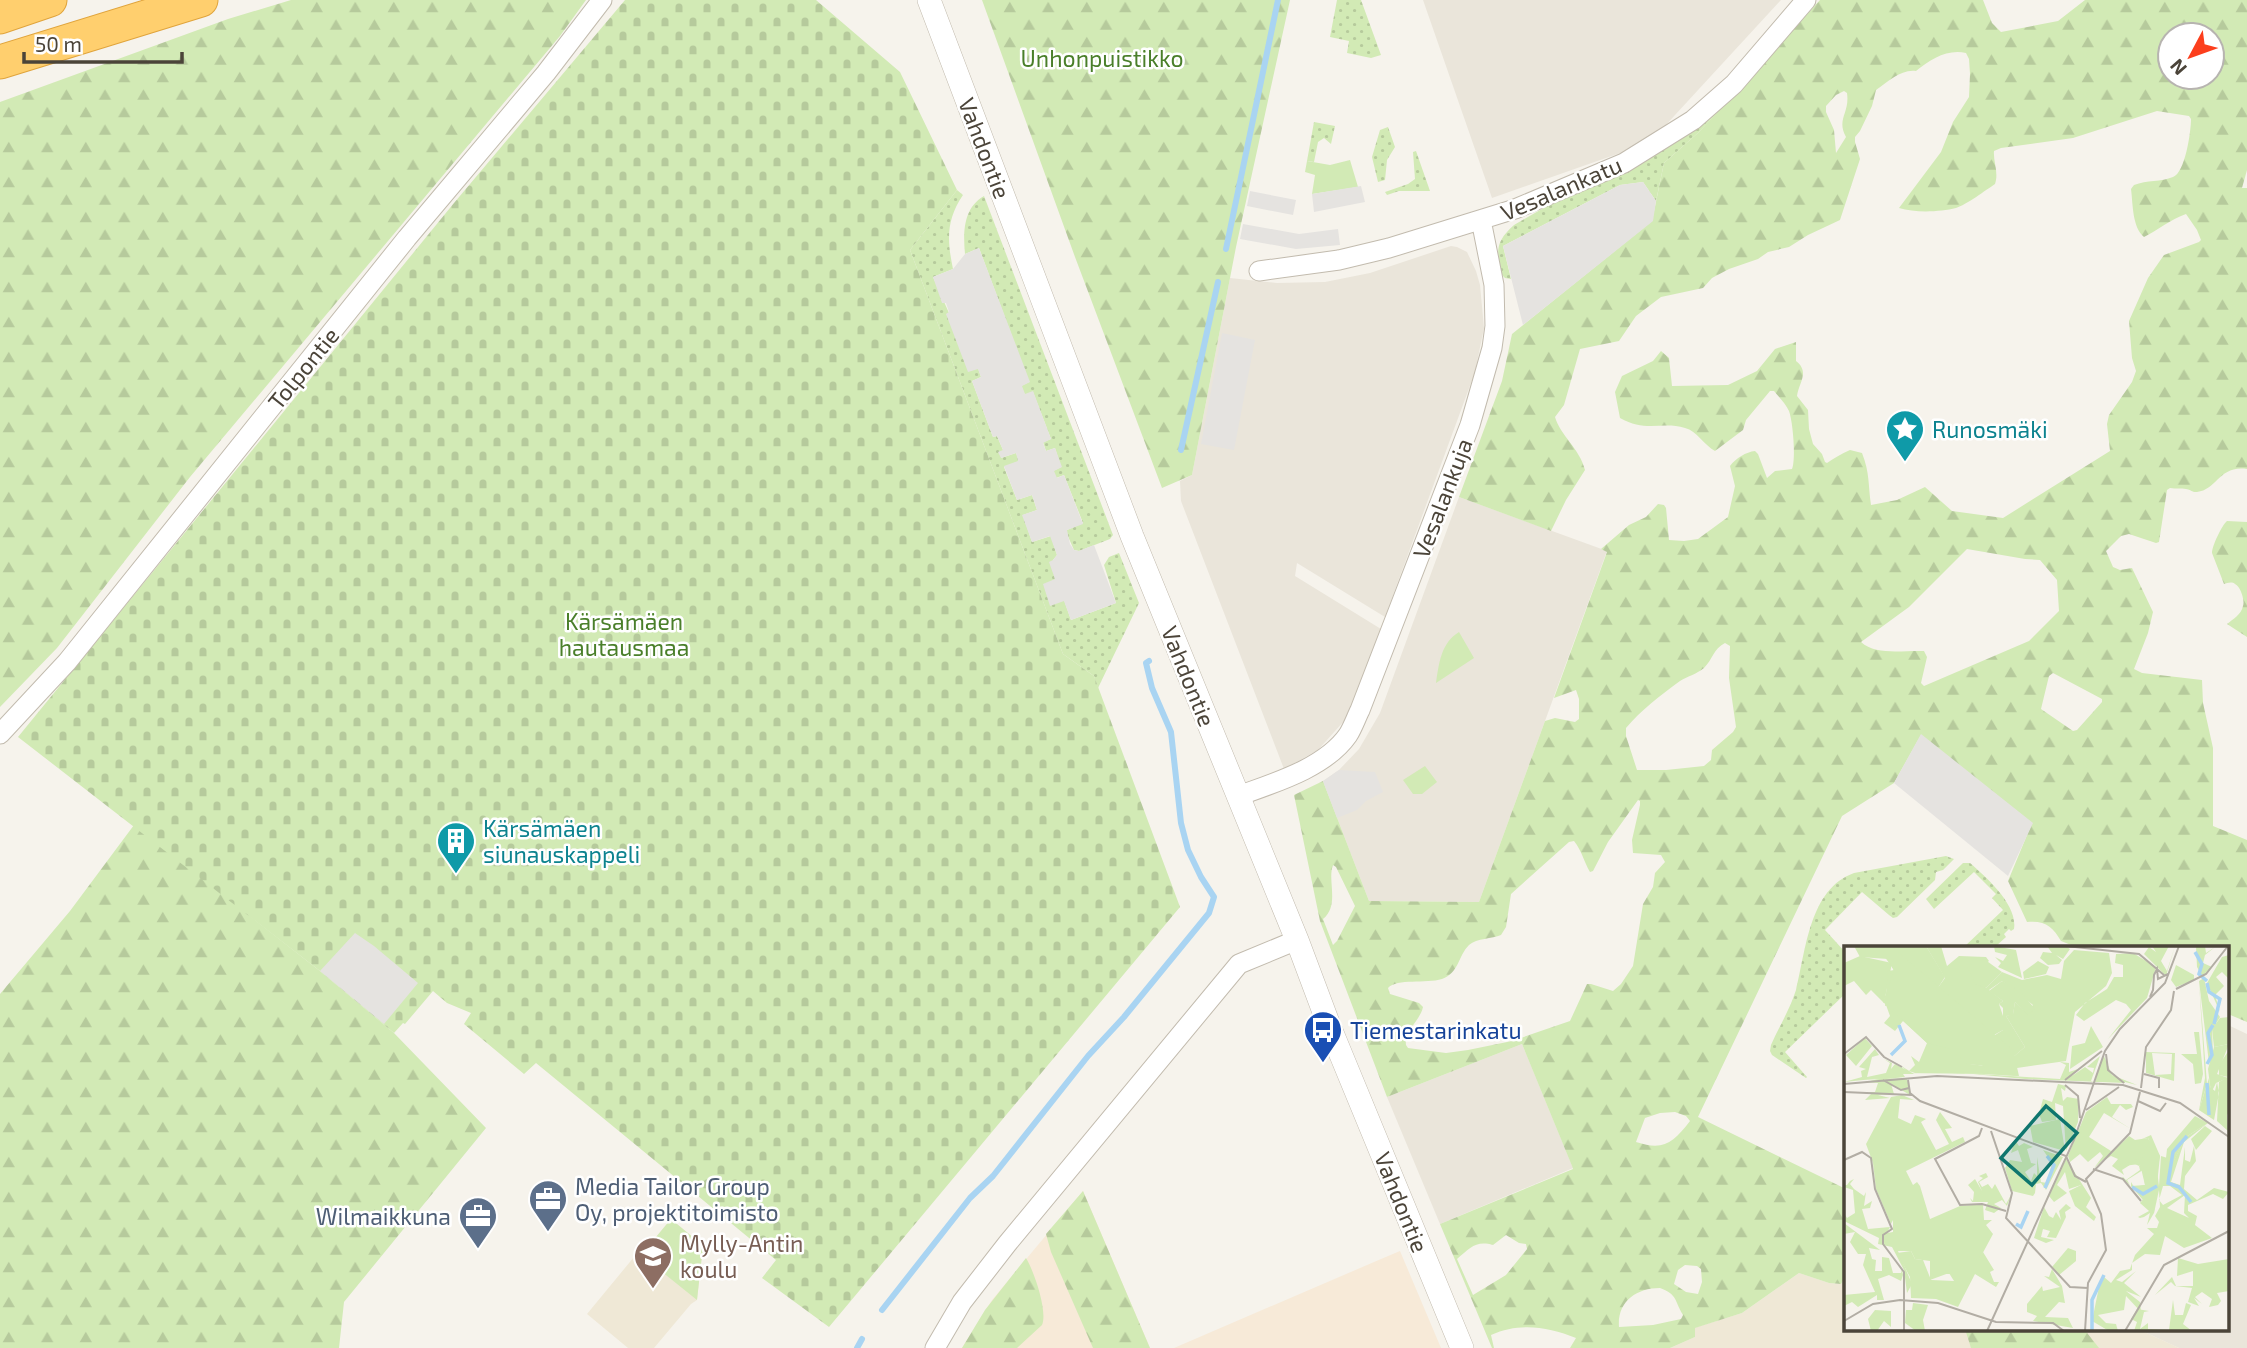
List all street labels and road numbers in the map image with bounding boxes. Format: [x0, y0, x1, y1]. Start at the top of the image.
street label: Vahdontie [953, 94, 1017, 202]
street label: Vesalankatu [1496, 150, 1626, 226]
street label: Tolpontie [262, 321, 344, 415]
street label: Vesalankuja [1406, 434, 1478, 562]
street label: Vahdontie [1156, 622, 1222, 730]
street label: Vahdontie [1369, 1148, 1435, 1256]

